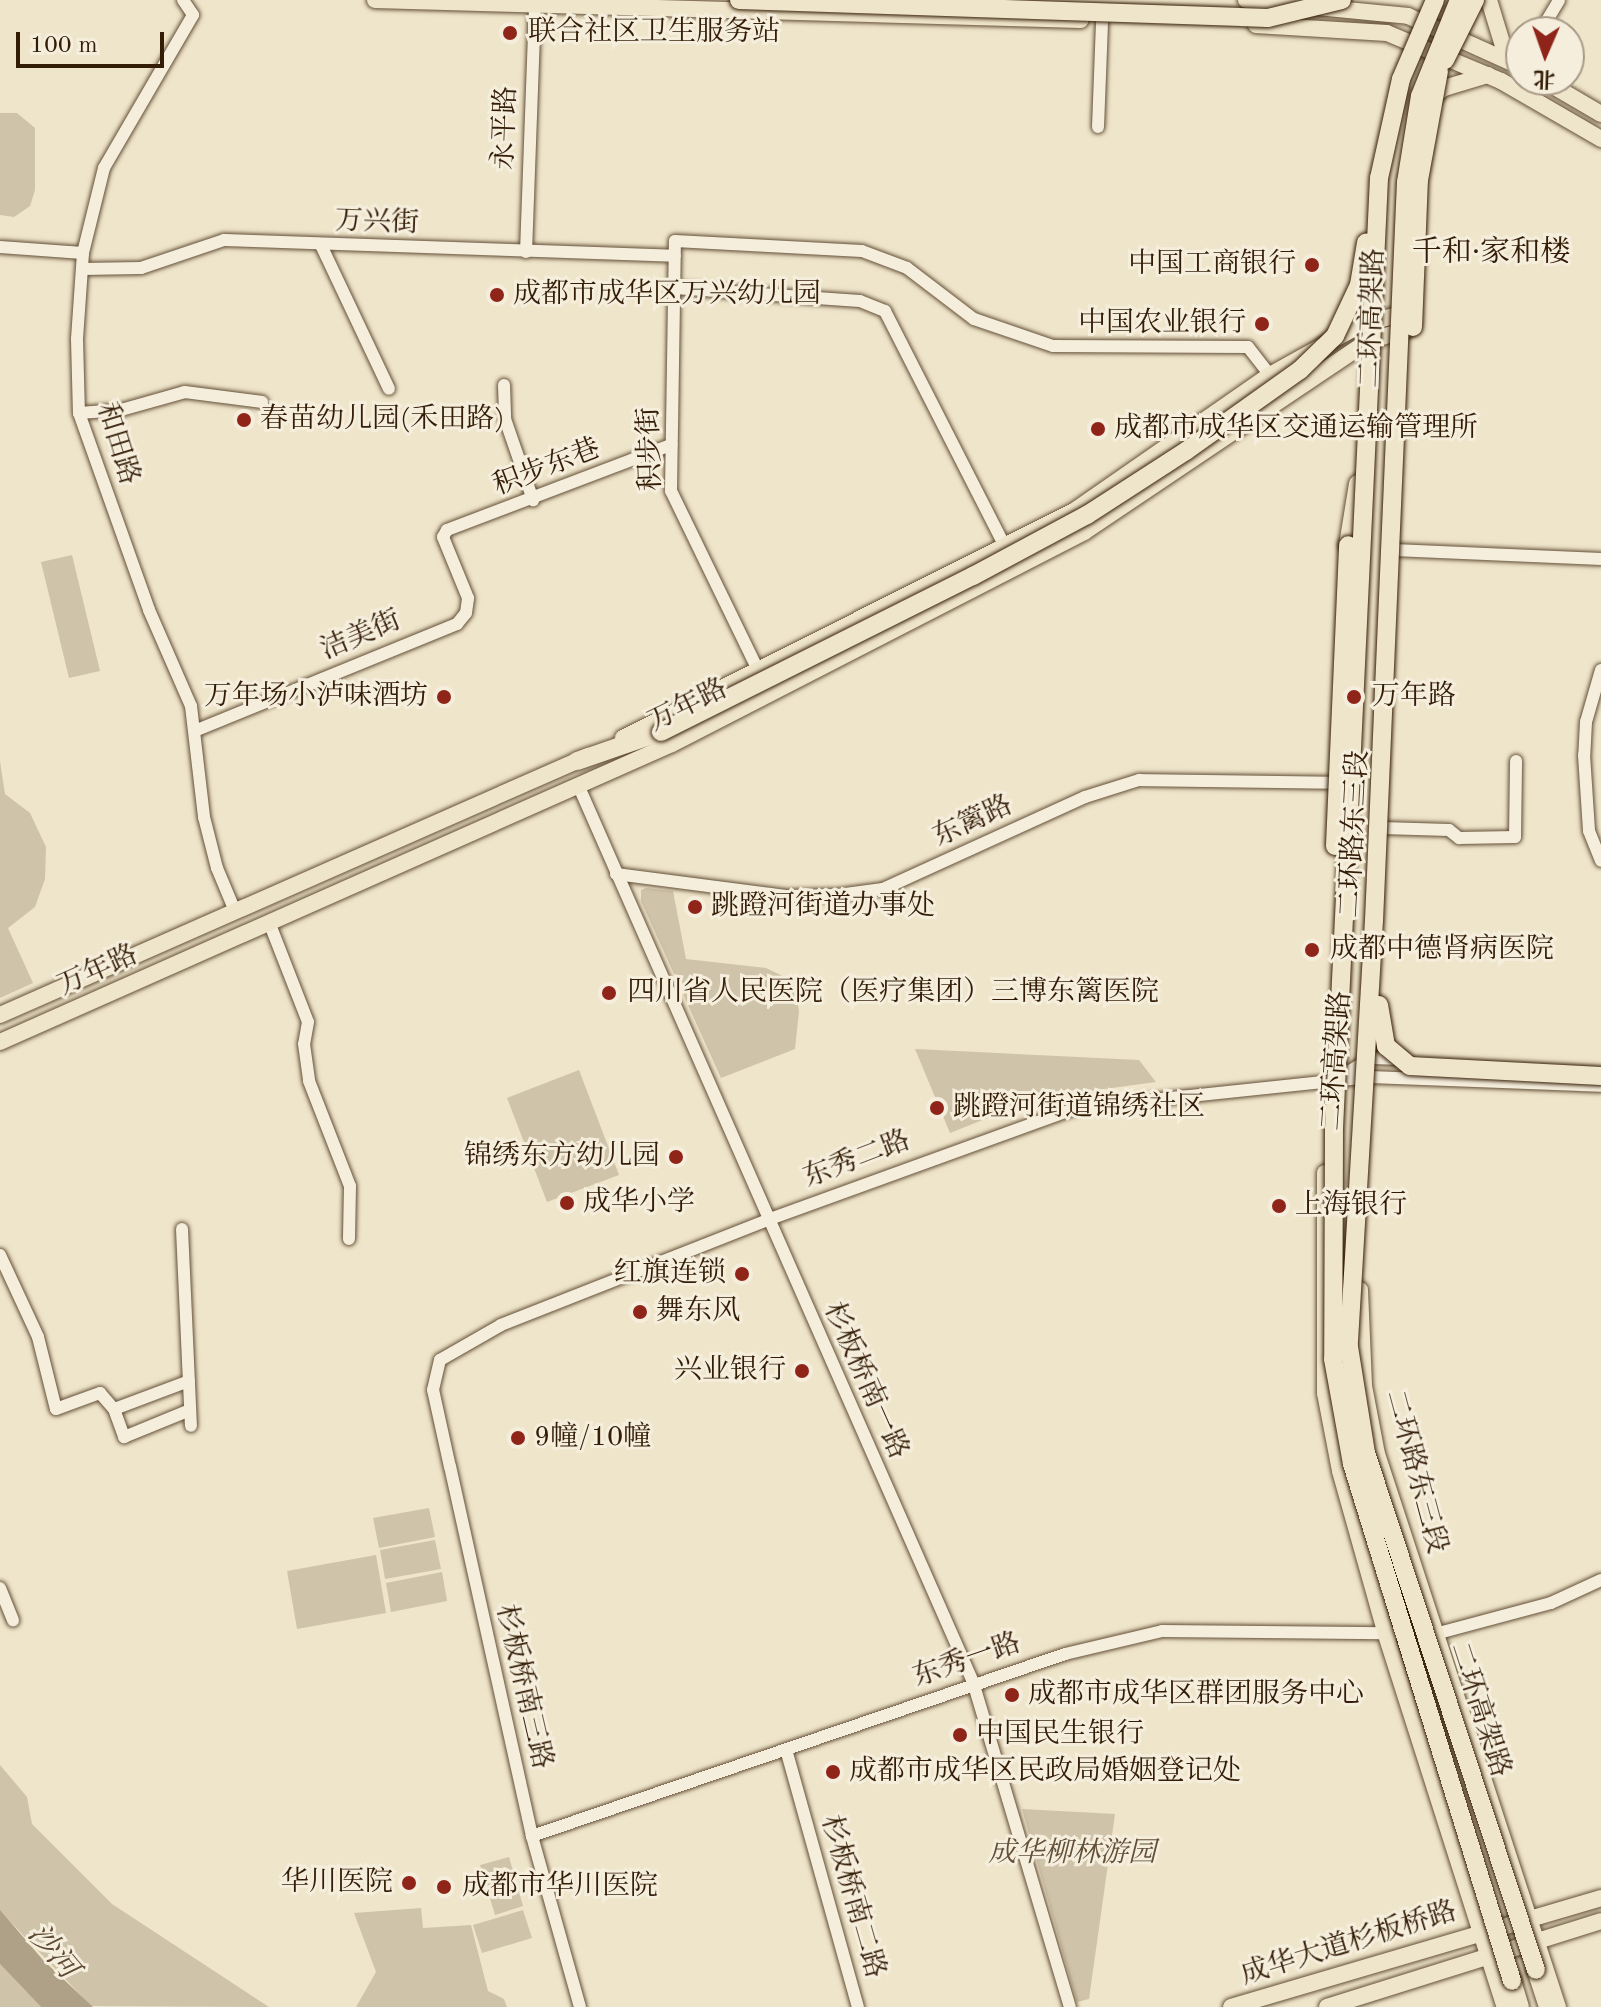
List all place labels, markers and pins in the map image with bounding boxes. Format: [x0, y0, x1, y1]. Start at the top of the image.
place label: 联合社区卫生服务站 [528, 16, 780, 50]
marker: 联合社区卫生服务站 [499, 22, 521, 44]
place label: 中国工商银行 [1128, 248, 1296, 282]
marker: 中国工商银行 [1303, 256, 1321, 274]
place label: 成都市成华区万兴幼儿园 [513, 278, 821, 312]
marker: 成都市成华区万兴幼儿园 [488, 286, 506, 304]
place label: 中国农业银行 [1078, 307, 1246, 341]
marker: 中国农业银行 [1253, 315, 1271, 333]
place label: 春苗幼儿园(禾田路) [260, 403, 505, 437]
marker: 春苗幼儿园(禾田路) [235, 411, 253, 429]
place label: 成都市成华区交通运输管理所 [1114, 412, 1478, 446]
marker: 成都市成华区交通运输管理所 [1089, 420, 1107, 438]
place label: 万年场小泸味酒坊 [204, 680, 428, 714]
place label: 万年路 [1372, 680, 1456, 714]
marker: 万年路 [1343, 686, 1365, 708]
marker: 万年场小泸味酒坊 [435, 688, 453, 706]
place label: 跳蹬河街道办事处 [711, 890, 935, 924]
marker: 跳蹬河街道办事处 [686, 898, 704, 916]
place label: 成都中德肾病医院 [1330, 933, 1554, 967]
marker: 成都中德肾病医院 [1301, 939, 1323, 961]
place label: 四川省人民医院（医疗集团）三博东篱医院 [627, 976, 1159, 1010]
marker: 四川省人民医院（医疗集团）三博东篱医院 [598, 982, 620, 1004]
place label: 跳蹬河街道锦绣社区 [953, 1091, 1205, 1125]
marker: 跳蹬河街道锦绣社区 [928, 1099, 946, 1117]
place label: 锦绣东方幼儿园 [464, 1140, 660, 1174]
marker: 锦绣东方幼儿园 [667, 1148, 685, 1166]
place label: 成华小学 [583, 1186, 695, 1220]
place label: 上海银行 [1295, 1189, 1407, 1223]
marker: 成华小学 [558, 1194, 576, 1212]
marker: 上海银行 [1270, 1197, 1288, 1215]
place label: 红旗连锁 [614, 1257, 726, 1291]
marker: 红旗连锁 [733, 1265, 751, 1283]
place label: 舞东风 [656, 1295, 740, 1329]
marker: 舞东风 [631, 1303, 649, 1321]
place label: 兴业银行 [674, 1354, 786, 1388]
marker: 兴业银行 [793, 1362, 811, 1380]
place label: 9幢/10幢 [534, 1421, 651, 1455]
marker: 9幢/10幢 [509, 1429, 527, 1447]
place label: 成都市成华区群团服务中心 [1028, 1678, 1364, 1712]
marker: 成都市成华区群团服务中心 [1003, 1686, 1021, 1704]
place label: 中国民生银行 [976, 1718, 1144, 1752]
marker: 中国民生银行 [951, 1726, 969, 1744]
place label: 成都市成华区民政局婚姻登记处 [849, 1755, 1241, 1789]
marker: 成都市成华区民政局婚姻登记处 [824, 1763, 842, 1781]
place label: 华川医院 [281, 1866, 393, 1900]
place label: 成都市华川医院 [462, 1870, 658, 1904]
marker: 华川医院 [400, 1874, 418, 1892]
marker: 成都市华川医院 [433, 1876, 455, 1898]

